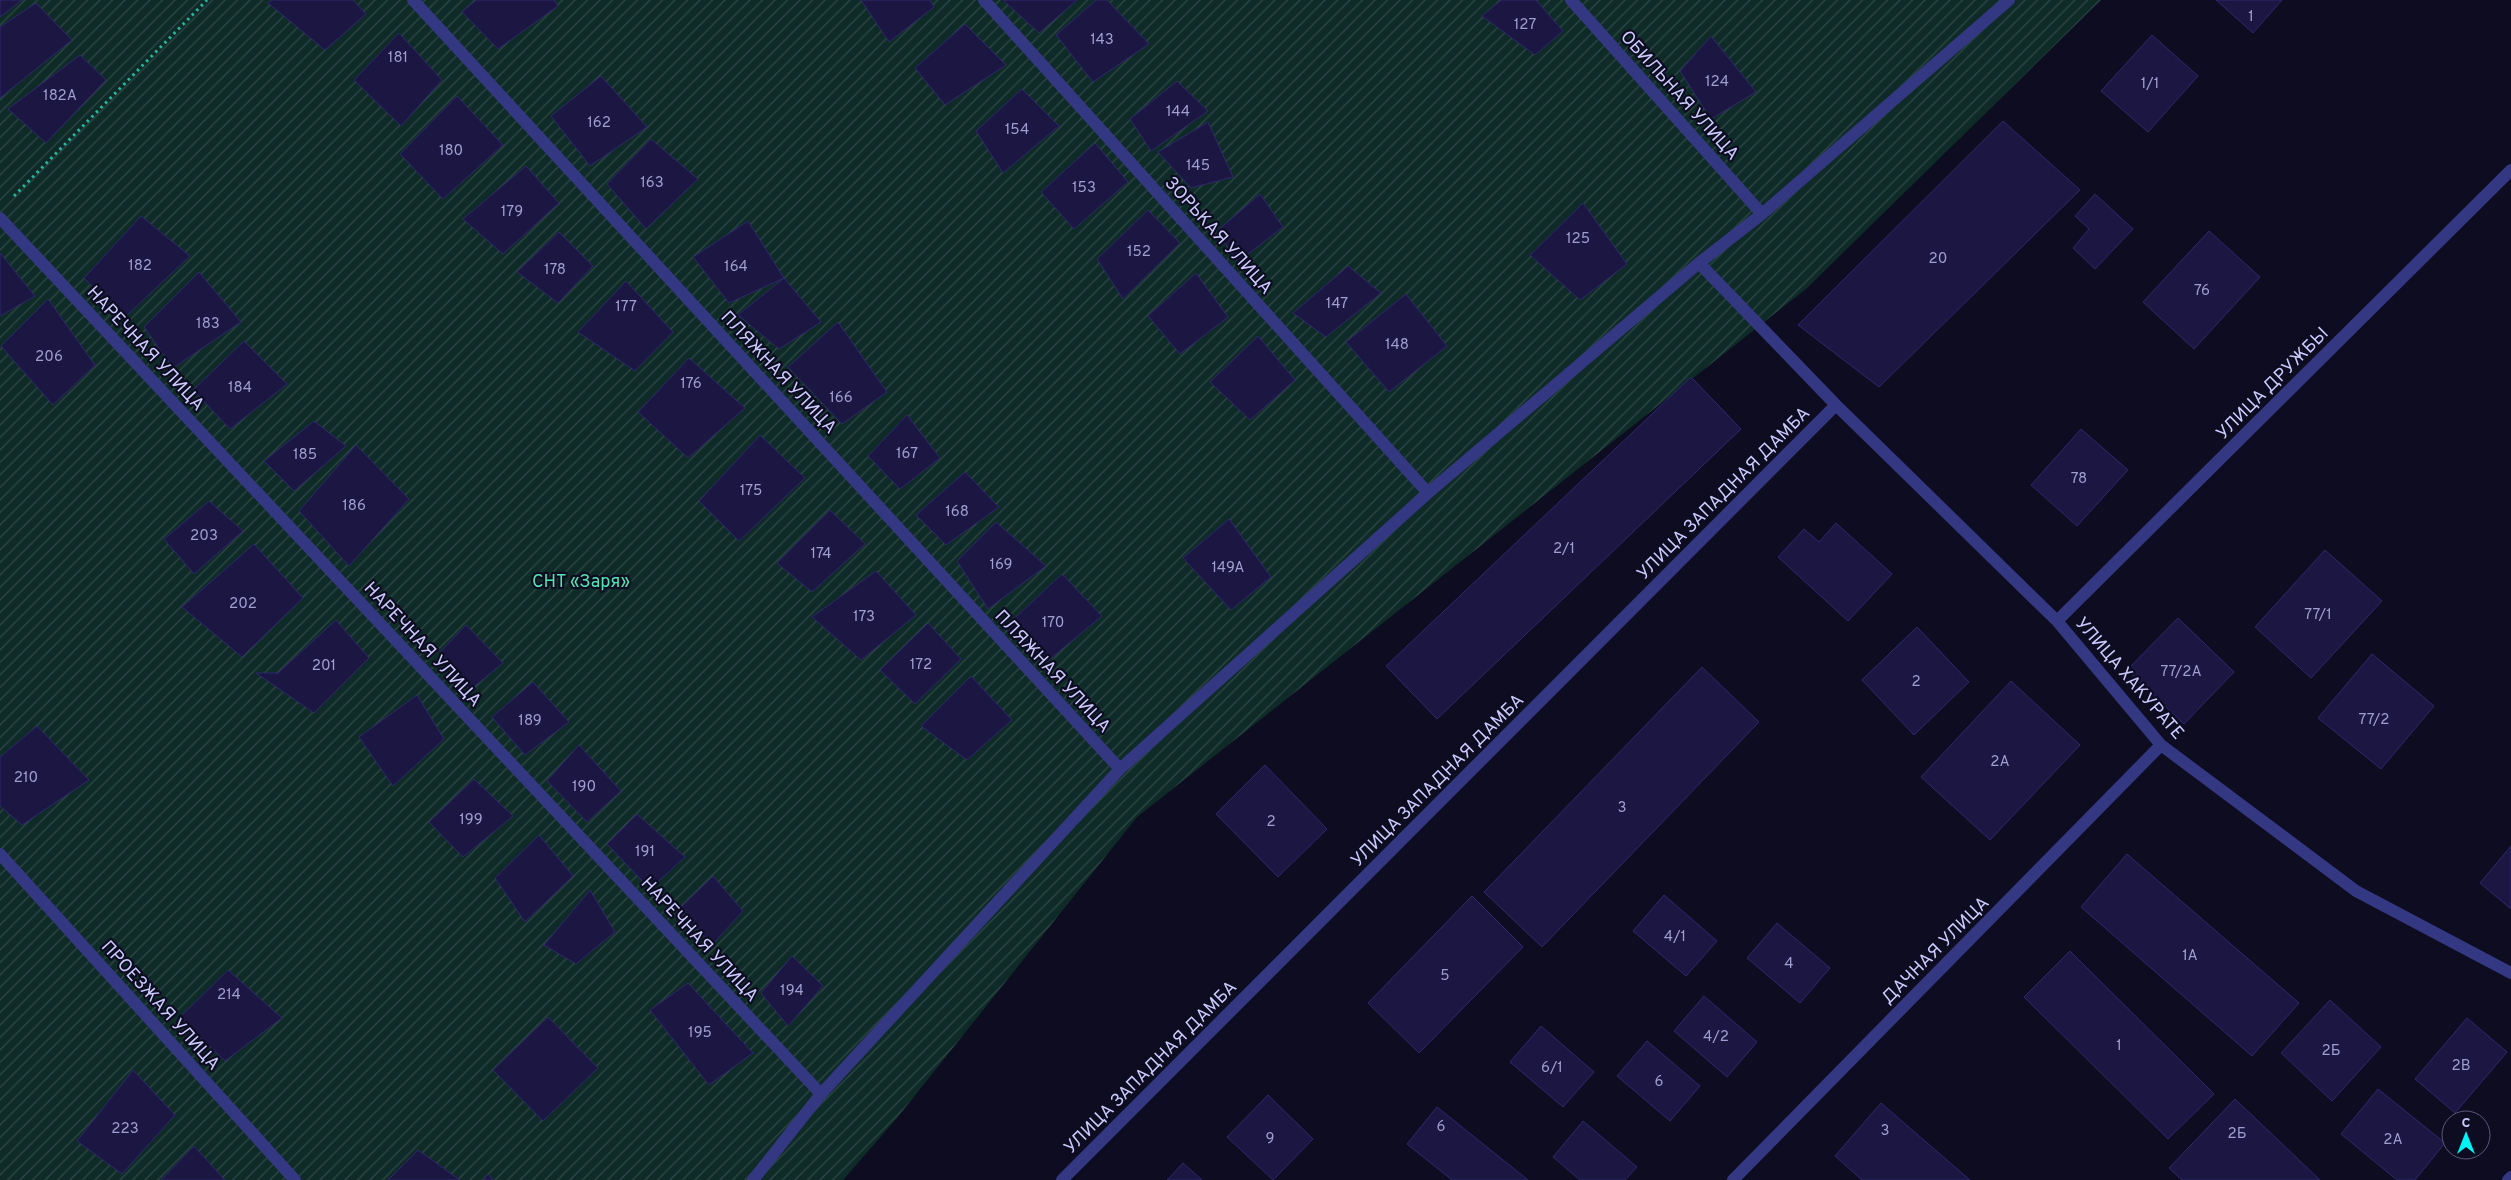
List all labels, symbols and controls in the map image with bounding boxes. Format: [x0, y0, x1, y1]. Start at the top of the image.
house number: 1 [2248, 8, 2254, 27]
house number: 127 [1514, 16, 1536, 35]
street label: ОБИЛЬНАЯ УЛИЦА [1614, 26, 1743, 166]
house number: 143 [1090, 31, 1114, 50]
house number: 181 [388, 49, 408, 68]
house number: 124 [1705, 73, 1729, 92]
house number: 1/1 [2141, 75, 2159, 94]
house number: 182А [43, 87, 77, 106]
house number: 144 [1166, 103, 1190, 122]
house number: 162 [587, 114, 611, 133]
house number: 154 [1005, 121, 1029, 140]
house number: 180 [439, 142, 463, 161]
house number: 145 [1186, 157, 1210, 176]
street label: ЗОРЬКАЯ УЛИЦА [1159, 172, 1277, 300]
house number: 163 [640, 174, 664, 193]
house number: 153 [1072, 179, 1096, 198]
house number: 179 [501, 203, 523, 222]
house number: 125 [1566, 230, 1590, 249]
house number: 152 [1127, 243, 1151, 262]
house number: 20 [1929, 250, 1947, 269]
house number: 182 [128, 257, 152, 276]
house number: 164 [724, 258, 748, 277]
house number: 178 [544, 261, 566, 280]
street label: НАРЕЧНАЯ УЛИЦА [81, 282, 209, 416]
house number: 76 [2194, 282, 2210, 301]
house number: 147 [1326, 295, 1348, 314]
house number: 177 [615, 298, 637, 317]
street label: ПЛЯЖНАЯ УЛИЦА [715, 307, 841, 439]
house number: 183 [196, 315, 220, 334]
street label: УЛИЦА ДРУЖБЫ [2212, 323, 2334, 445]
house number: 148 [1385, 336, 1409, 355]
house number: 206 [35, 348, 63, 367]
house number: 176 [680, 375, 702, 394]
house number: 184 [228, 379, 252, 398]
house number: 166 [829, 389, 853, 408]
street label: УЛИЦА ЗАПАДНАЯ ДАМБА [1633, 403, 1816, 586]
house number: 167 [896, 445, 918, 464]
house number: 185 [293, 446, 317, 465]
house number: 78 [2071, 470, 2087, 489]
house number: 175 [740, 482, 762, 501]
house number: 186 [342, 497, 366, 516]
house number: 168 [945, 503, 969, 522]
house number: 203 [190, 527, 218, 546]
house number: 2/1 [1553, 540, 1575, 559]
house number: 174 [810, 545, 832, 564]
house number: 169 [990, 556, 1012, 575]
house number: 149А [1212, 559, 1244, 578]
park label: СНТ «Заря» [532, 571, 630, 594]
street label: НАРЕЧНАЯ УЛИЦА [358, 578, 486, 712]
house number: 202 [229, 595, 257, 614]
street label: ПЛЯЖНАЯ УЛИЦА [989, 606, 1115, 738]
house number: 77/1 [2304, 606, 2332, 625]
house number: 173 [853, 608, 875, 627]
street label: УЛИЦА ХАКУРАТЕ [2069, 613, 2188, 745]
house number: 170 [1042, 614, 1064, 633]
house number: 172 [910, 656, 932, 675]
house number: 201 [312, 657, 336, 676]
house number: 77/2А [2160, 663, 2202, 682]
house number: 2 [1911, 673, 1921, 692]
street label: УЛИЦА ЗАПАДНАЯ ДАМБА [1347, 690, 1530, 873]
house number: 77/2 [2358, 711, 2390, 730]
house number: 189 [518, 712, 542, 731]
house number: 2А [1990, 753, 2010, 772]
house number: 210 [14, 769, 38, 788]
house number: 190 [572, 778, 596, 797]
house number: 3 [1617, 799, 1627, 818]
house number: 199 [459, 811, 483, 830]
house number: 2 [1266, 813, 1276, 832]
house number: 191 [635, 843, 655, 862]
street label: НАРЕЧНАЯ УЛИЦА [635, 873, 763, 1007]
street label: ДАЧНАЯ УЛИЦА [1877, 892, 1995, 1010]
house number: 4/1 [1664, 928, 1686, 947]
street label: ПРОЕЗЖАЯ УЛИЦА [95, 936, 224, 1076]
house number: 1А [2182, 947, 2198, 966]
house number: 4 [1784, 955, 1794, 974]
house number: 5 [1440, 967, 1450, 986]
street label: УЛИЦА ЗАПАДНАЯ ДАМБА [1060, 977, 1243, 1160]
house number: 194 [780, 982, 804, 1001]
house number: 214 [217, 986, 241, 1005]
house number: 195 [688, 1024, 712, 1043]
house number: 4/2 [1703, 1028, 1729, 1047]
house number: 1 [2116, 1037, 2122, 1056]
house number: 2Б [2321, 1042, 2341, 1061]
house number: 2В [2451, 1057, 2471, 1076]
house number: 6/1 [1541, 1059, 1563, 1078]
house number: 6 [1655, 1073, 1664, 1092]
north arrow [2441, 1110, 2491, 1160]
text: С [2462, 1115, 2471, 1132]
house number: 6 [1437, 1118, 1446, 1137]
house number: 223 [111, 1120, 139, 1139]
house number: 3 [1880, 1122, 1890, 1141]
house number: 2Б [2227, 1125, 2247, 1144]
house number: 9 [1266, 1130, 1274, 1149]
house number: 2А [2383, 1131, 2403, 1150]

